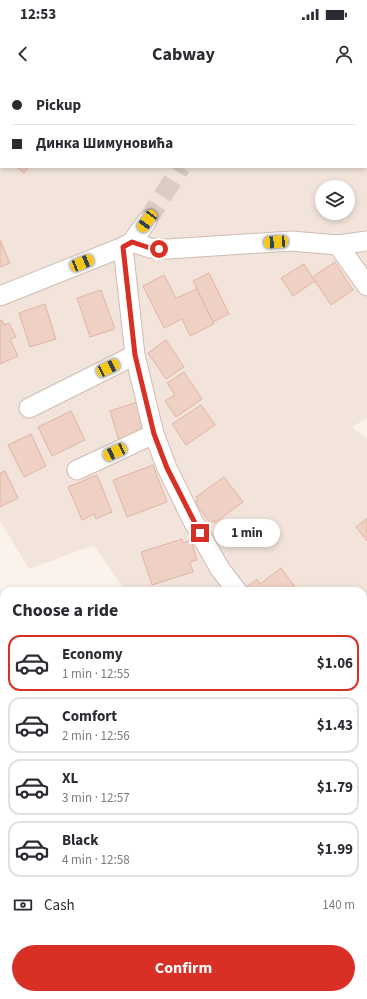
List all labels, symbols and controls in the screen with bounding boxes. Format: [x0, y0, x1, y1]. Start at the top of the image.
text: 12:53 [20, 4, 56, 25]
text: Cabway [152, 42, 215, 67]
icon: back [12, 43, 34, 65]
icon: person [333, 43, 355, 65]
text: Pickup [36, 95, 81, 116]
text: Динка Шимуновића [36, 133, 173, 154]
map controls [315, 180, 355, 220]
button: layers [315, 180, 355, 220]
car [135, 208, 159, 234]
car [264, 235, 288, 249]
route start [150, 240, 168, 258]
car [69, 253, 95, 273]
car [95, 357, 121, 379]
car [102, 441, 128, 463]
callout: 1 min [214, 519, 280, 547]
route end [191, 524, 209, 542]
text: 1 min [231, 524, 263, 542]
text: Choose a ride [12, 598, 118, 623]
text: Economy [62, 644, 123, 665]
icon: car [14, 645, 50, 681]
text: $1.06 [317, 653, 353, 674]
text: 1 min · 12:55 [62, 665, 130, 683]
text: Comfort [62, 706, 117, 727]
icon: car [14, 707, 50, 743]
text: $1.43 [317, 715, 353, 736]
text: 2 min · 12:56 [62, 727, 130, 745]
text: XL [62, 768, 78, 789]
icon: car [14, 769, 50, 805]
text: $1.79 [317, 777, 353, 798]
text: 3 min · 12:57 [62, 789, 130, 807]
text: Black [62, 830, 99, 851]
icon: car [14, 831, 50, 867]
text: $1.99 [317, 839, 353, 860]
text: 4 min · 12:58 [62, 851, 130, 869]
icon: cash [12, 894, 34, 916]
text: Cash [44, 895, 75, 916]
text: 140 m [322, 896, 355, 914]
button: Confirm [12, 945, 355, 991]

